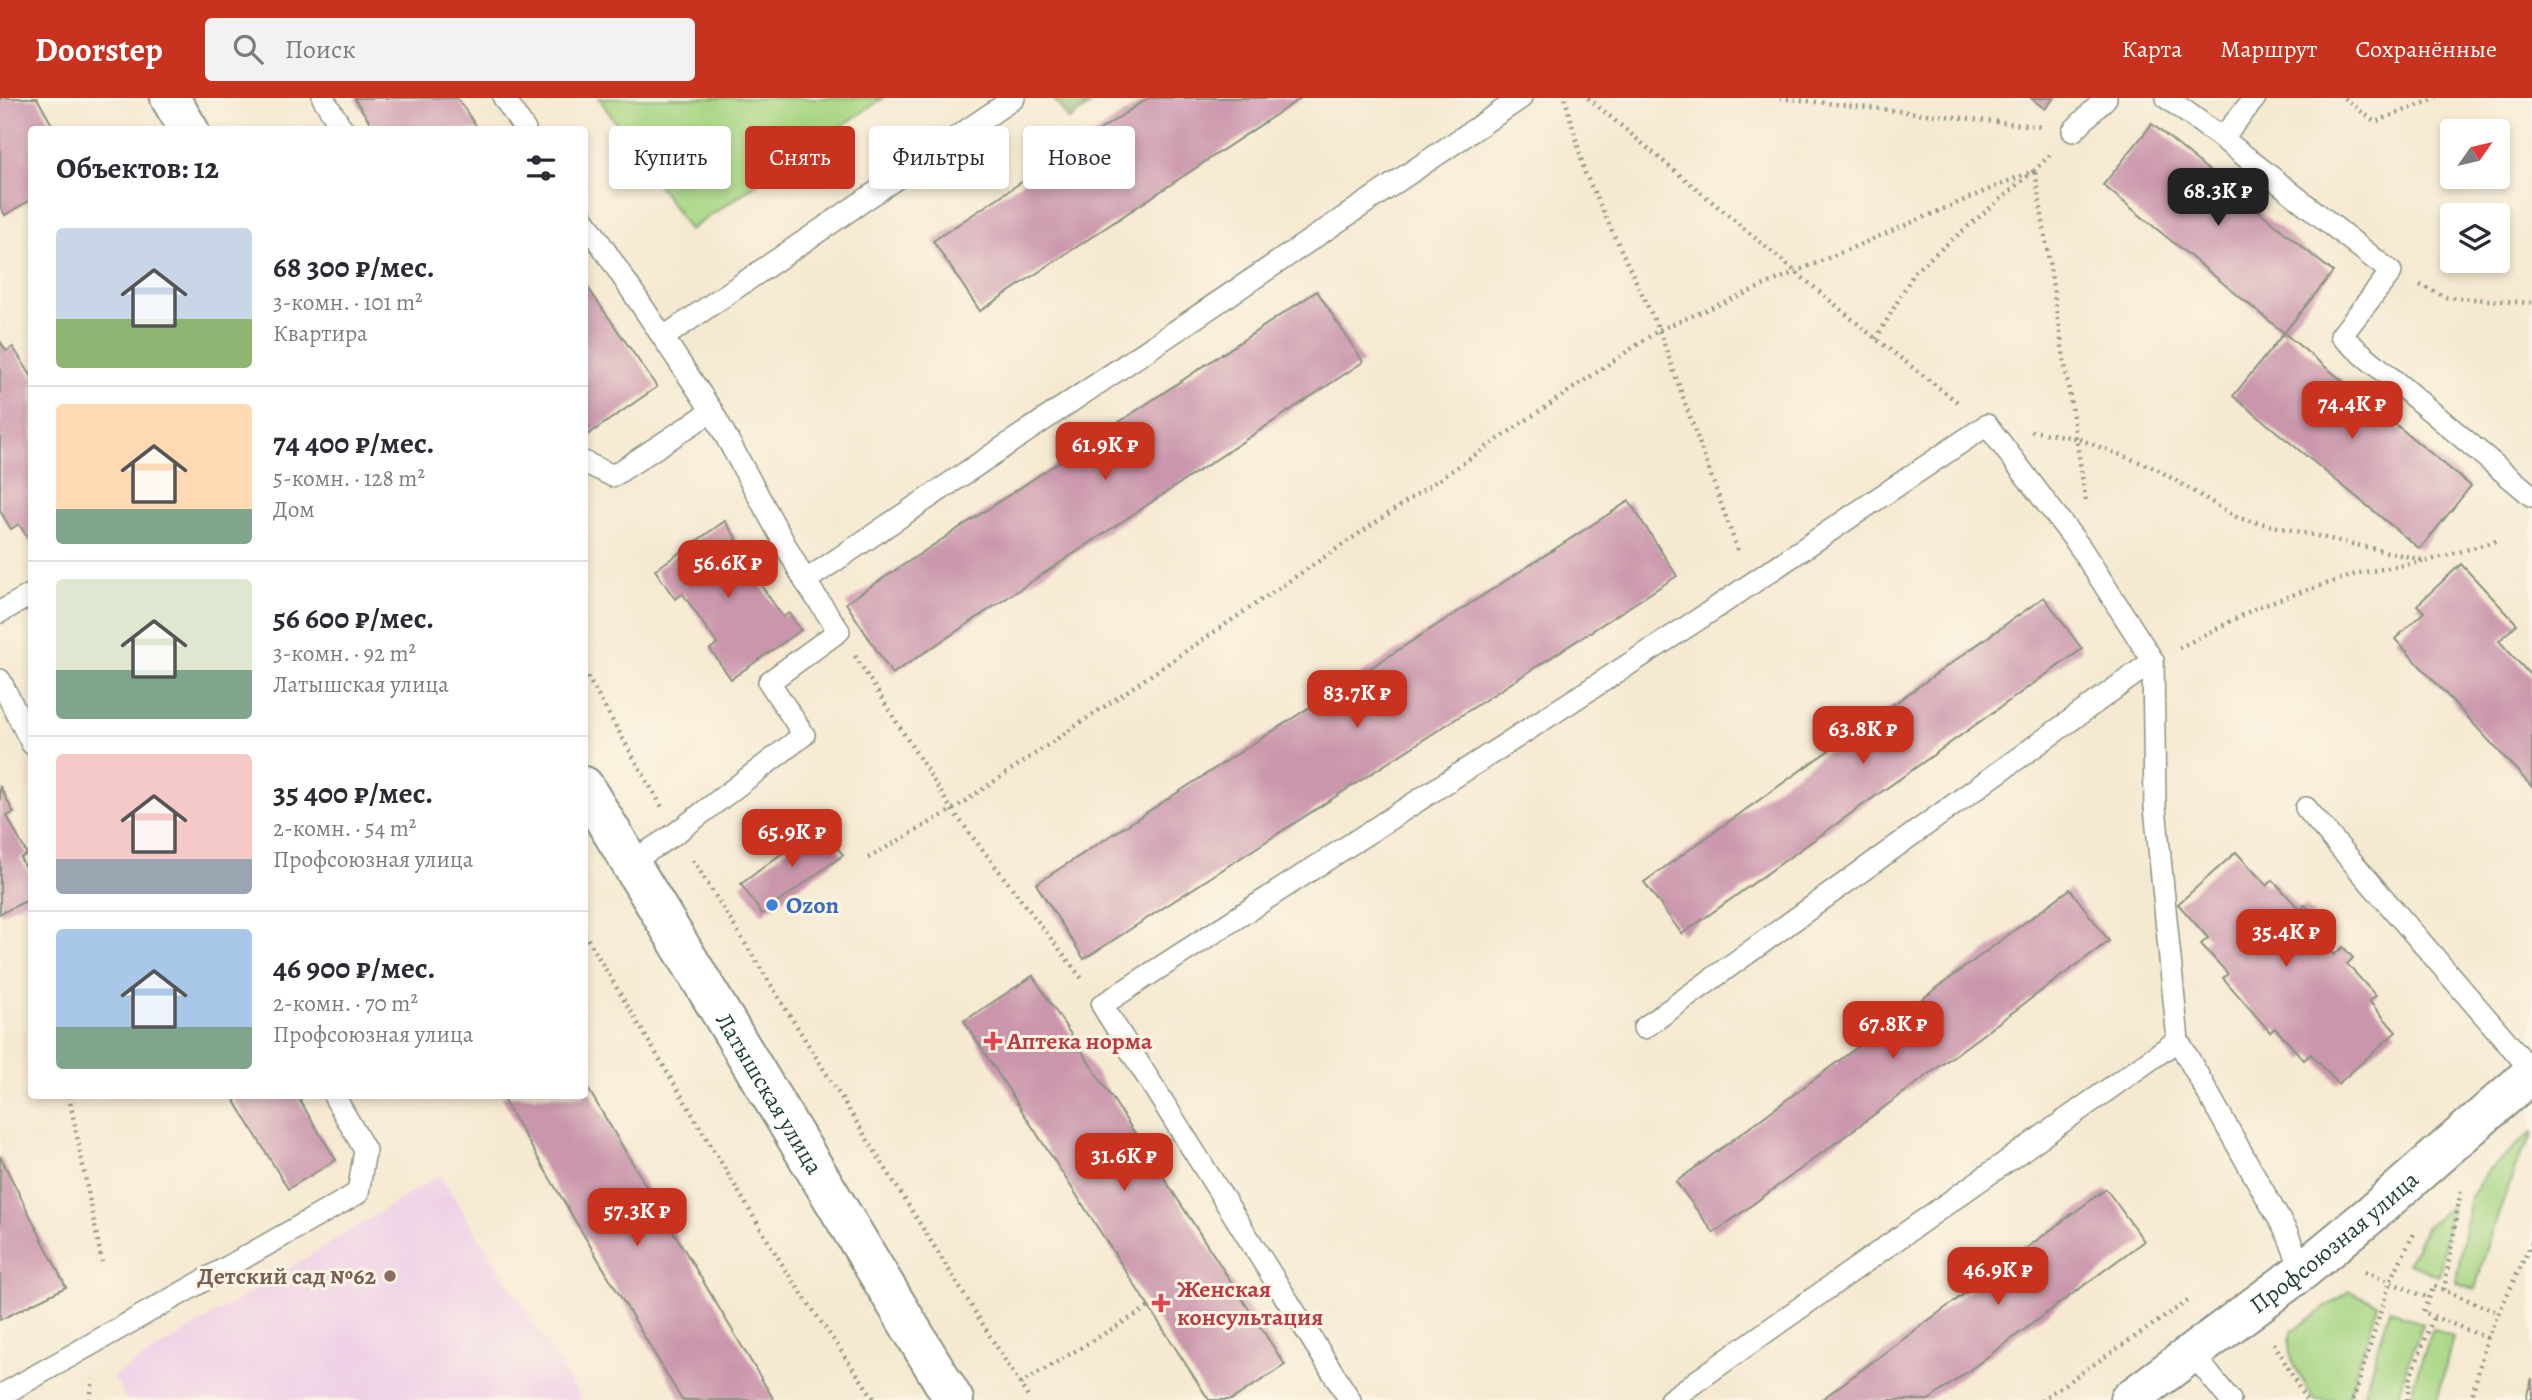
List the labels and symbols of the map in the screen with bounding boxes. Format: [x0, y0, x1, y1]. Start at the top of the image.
north arrow [2440, 119, 2510, 189]
pin: 68.3K ₽ [2153, 169, 2283, 228]
pin: 74.4K ₽ [2287, 382, 2417, 441]
pin: 61.9K ₽ [1040, 422, 1170, 482]
pin: 56.6K ₽ [663, 540, 793, 600]
pin: 83.7K ₽ [1292, 670, 1422, 730]
pin: 63.8K ₽ [1798, 706, 1928, 766]
pin: 65.9K ₽ [727, 810, 857, 869]
place label: Ozon [786, 889, 840, 921]
marker: Ozon [764, 897, 780, 913]
pin: 35.4K ₽ [2221, 910, 2351, 969]
pin: 67.8K ₽ [1828, 1002, 1958, 1061]
street label: Латышская улица [708, 1007, 830, 1180]
place label: Аптека норма [1006, 1025, 1153, 1057]
marker: Аптека норма [985, 1033, 1001, 1049]
pin: 31.6K ₽ [1059, 1134, 1189, 1193]
street label: Профсоюзная улица [2243, 1164, 2425, 1321]
pin: 57.3K ₽ [572, 1188, 702, 1248]
pin: 46.9K ₽ [1933, 1248, 2063, 1307]
place label: Детский сад №62 [197, 1260, 376, 1292]
marker: Детский сад №62 [382, 1268, 398, 1284]
place label: Женская консультация [1177, 1273, 1323, 1333]
marker: Женская консультация [1151, 1293, 1171, 1313]

